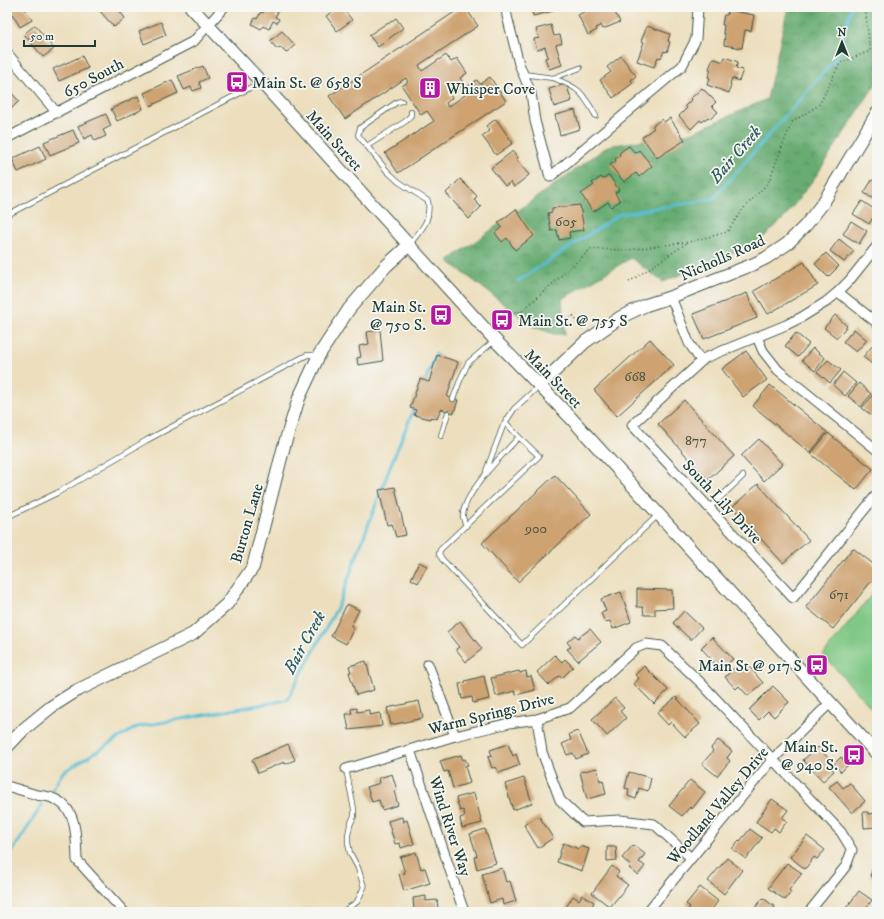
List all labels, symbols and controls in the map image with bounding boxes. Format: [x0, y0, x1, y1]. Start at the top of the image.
scale bar [24, 22, 95, 48]
north arrow [822, 22, 862, 62]
text: N [837, 26, 847, 40]
text: 50 m [30, 29, 54, 44]
street label: 650 South [60, 53, 128, 102]
bus stop icon: Main St. @ 658 S [224, 69, 250, 95]
place label: Main St. @ 658 S [252, 73, 362, 93]
building icon: Whisper Cove [417, 75, 443, 101]
place label: Whisper Cove [445, 79, 535, 99]
street label: Main Street [302, 106, 367, 175]
water label: Bair Creek [704, 121, 767, 188]
house number: 605 [555, 213, 577, 231]
street label: Nicholls Road [677, 230, 768, 286]
place label: Main St. @ 750 S. [370, 297, 426, 335]
bus stop icon: Main St. @ 750 S. [428, 302, 454, 328]
bus stop icon: Main St. @ 755 S [489, 307, 515, 333]
place label: Main St. @ 755 S [518, 311, 628, 331]
street label: Main Street [520, 345, 587, 413]
house number: 668 [624, 368, 646, 386]
house number: 877 [685, 432, 707, 450]
street label: South Lily Drive [678, 455, 767, 548]
street label: Burton Lane [226, 481, 268, 565]
house number: 900 [524, 520, 547, 538]
house number: 671 [829, 586, 849, 604]
water label: Bair Creek [278, 606, 331, 679]
bus stop icon: Main St @ 917 S [804, 652, 830, 678]
place label: Main St @ 917 S [698, 656, 802, 676]
street label: Warm Springs Drive [425, 689, 557, 740]
place label: Main St. @ 940 S. [781, 737, 838, 775]
street label: Woodland Valley Drive [662, 742, 773, 869]
bus stop icon: Main St. @ 940 S. [841, 742, 867, 768]
street label: Wind River Way [424, 773, 476, 879]

